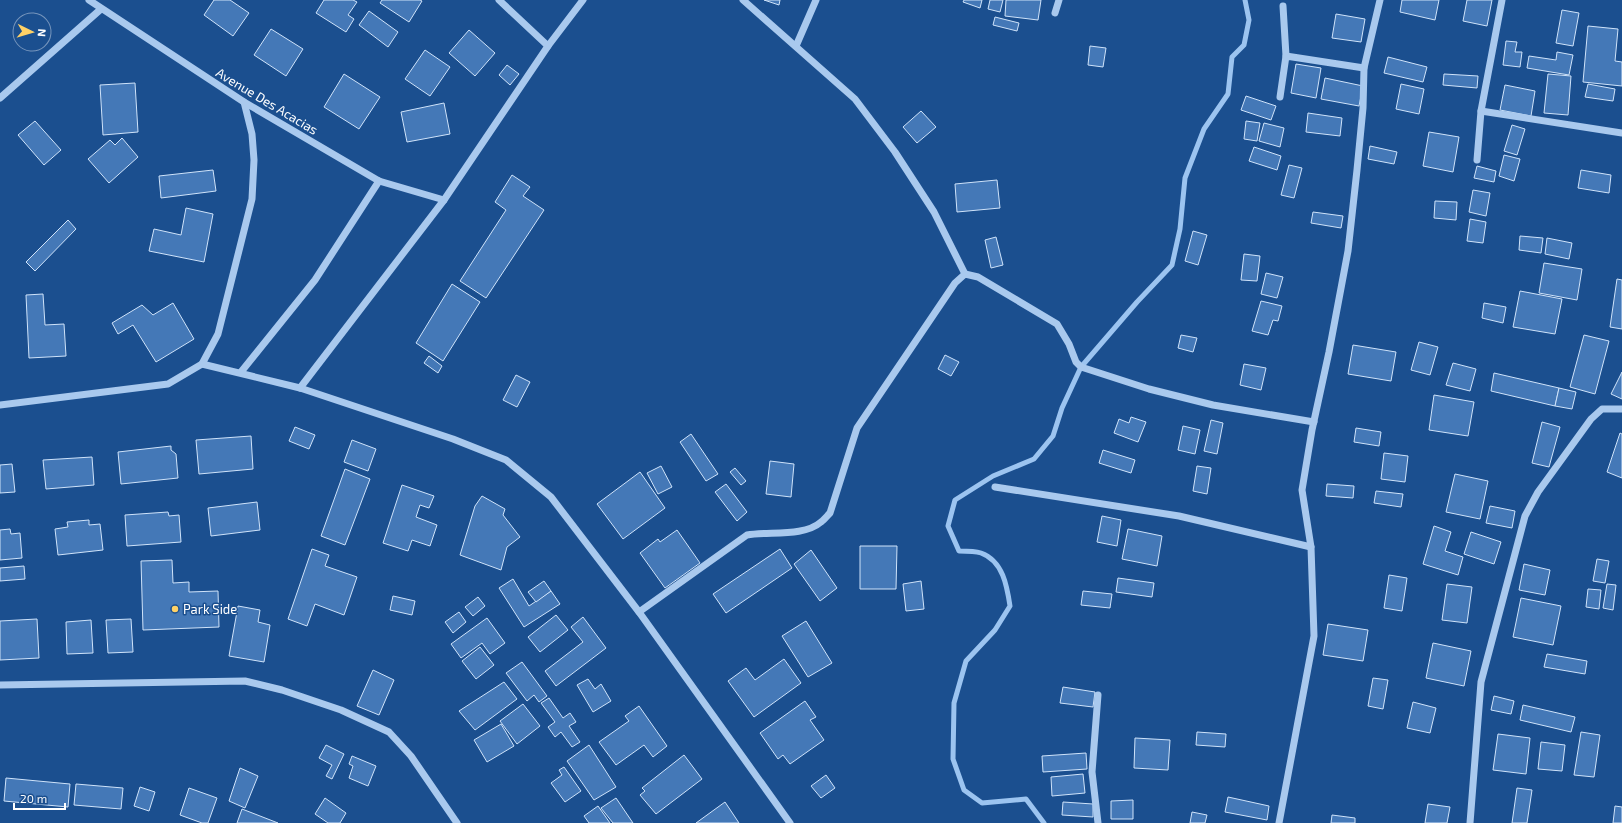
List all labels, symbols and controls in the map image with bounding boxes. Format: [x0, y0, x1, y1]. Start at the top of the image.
north arrow [12, 12, 52, 52]
text: N [36, 28, 49, 37]
street label: Avenue Des Acacias [213, 64, 321, 138]
place label: Park Side [183, 601, 237, 617]
marker: Park Side [170, 604, 180, 614]
scale bar [14, 785, 65, 811]
text: 20 m [20, 791, 47, 805]

